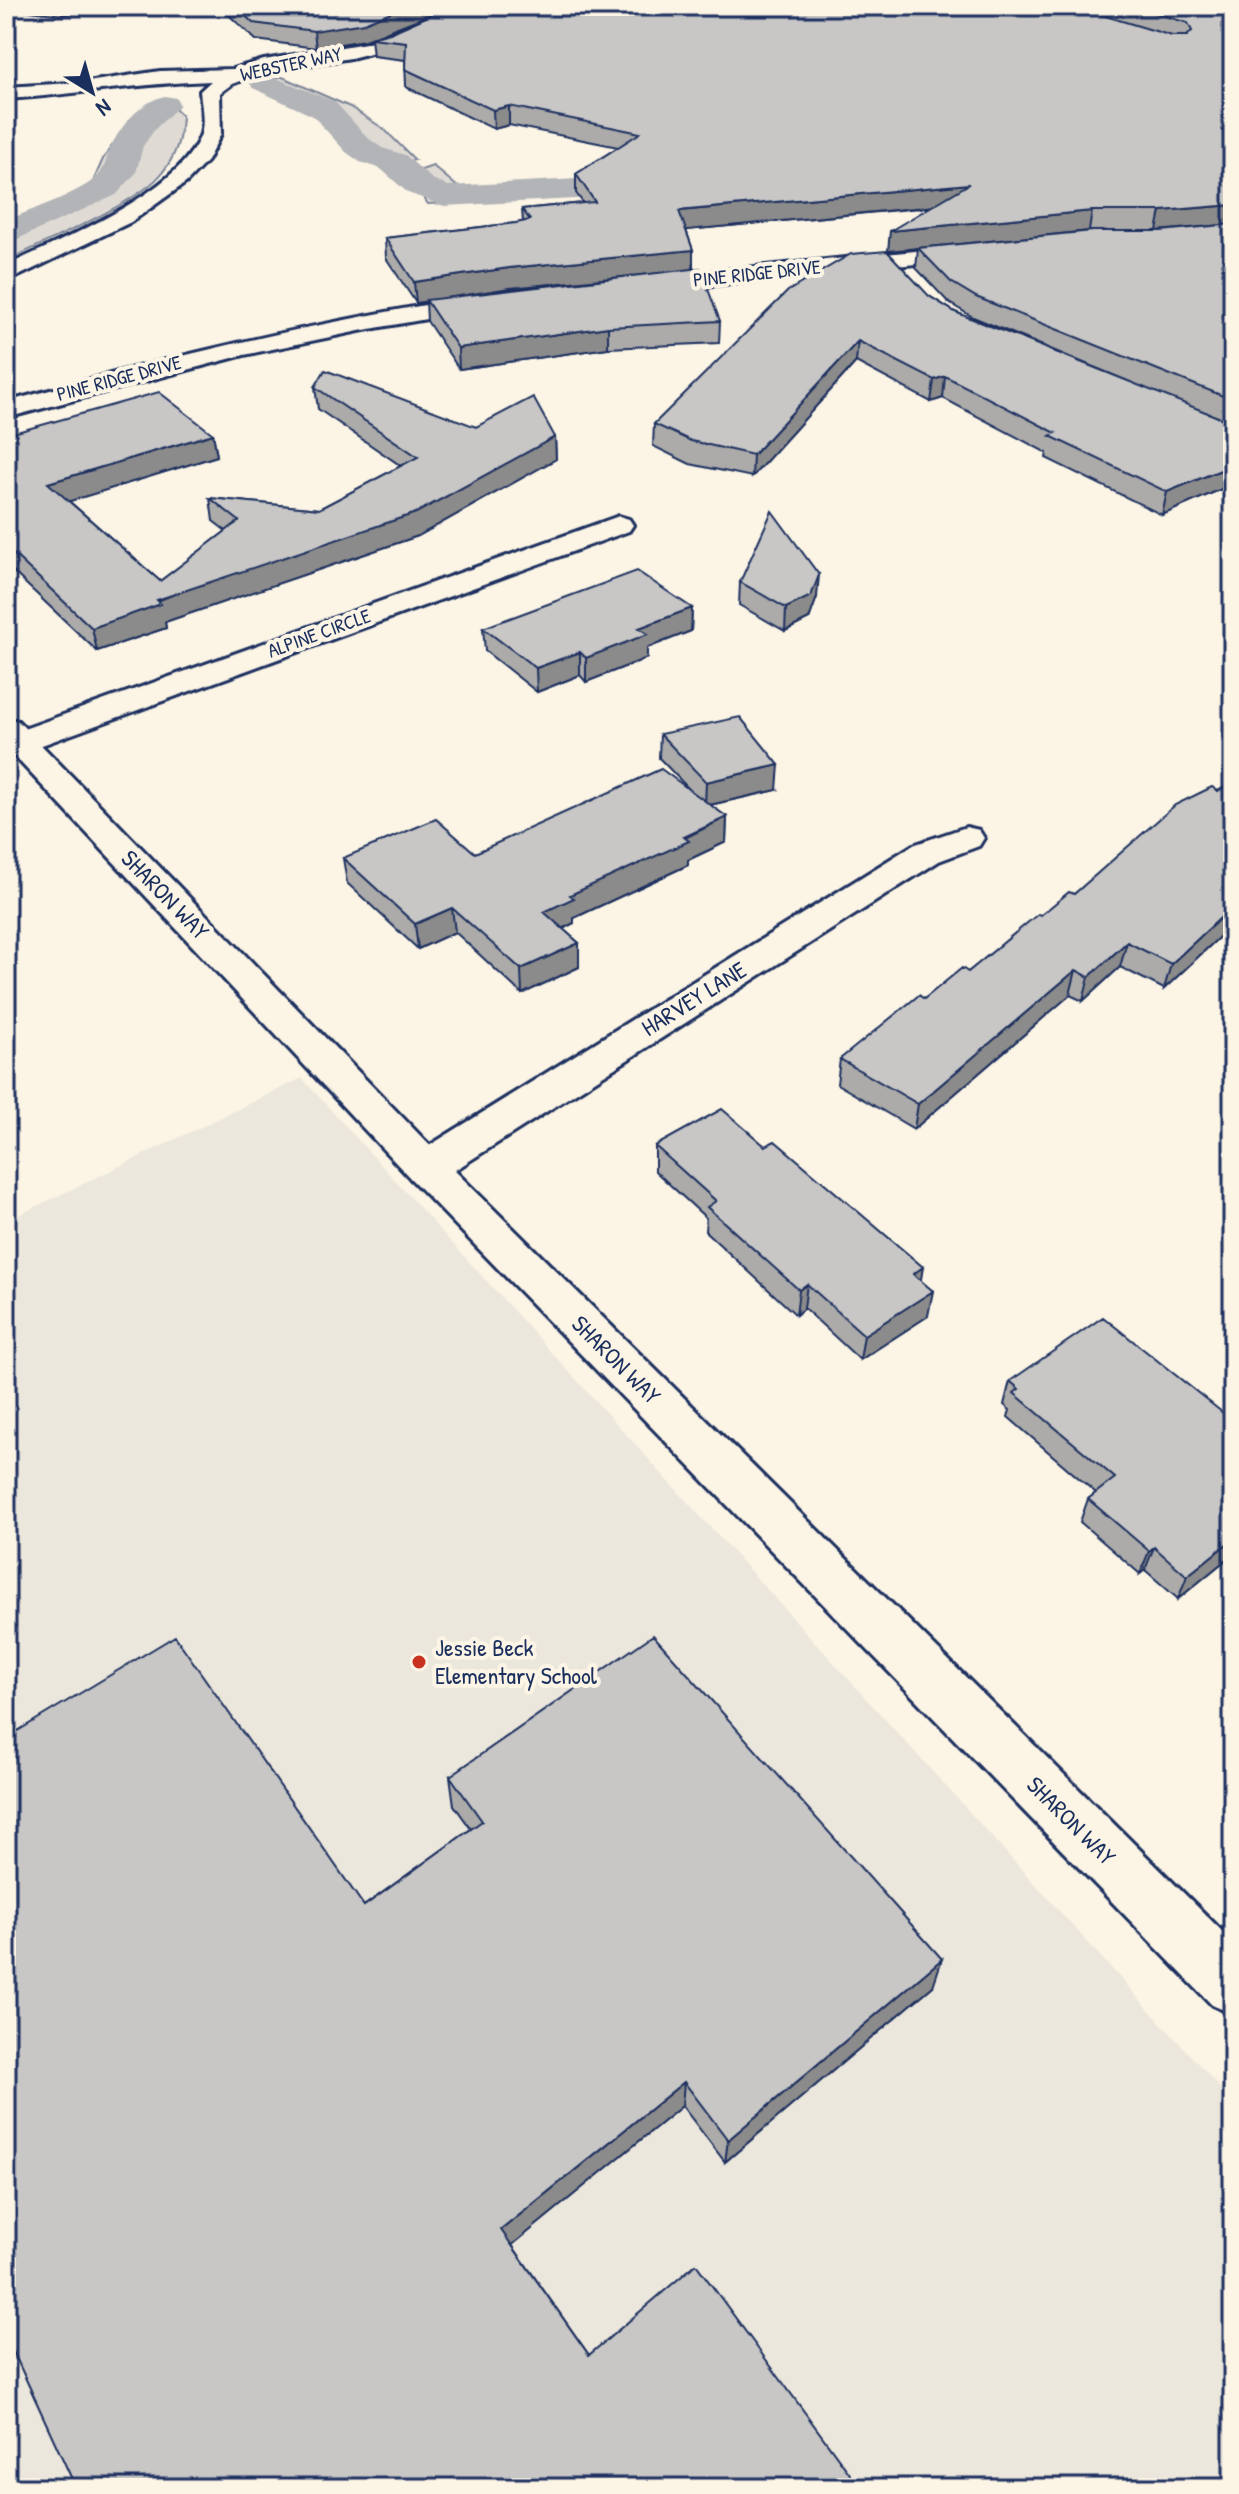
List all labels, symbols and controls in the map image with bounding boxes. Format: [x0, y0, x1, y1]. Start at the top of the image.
street label: WEBSTER WAY [238, 40, 344, 87]
north arrow [52, 52, 132, 132]
text: N [90, 92, 118, 124]
street label: PINE RIDGE DRIVE [692, 252, 822, 293]
street label: PINE RIDGE DRIVE [54, 348, 184, 407]
street label: ALPINE CIRCLE [264, 601, 374, 664]
street label: SHARON WAY [115, 842, 217, 947]
street label: HARVEY LANE [635, 953, 752, 1043]
street label: SHARON WAY [565, 1308, 668, 1411]
place label: Jessie Beck Elementary School [435, 1631, 598, 1691]
marker: Jessie Beck Elementary School [410, 1653, 428, 1671]
street label: SHARON WAY [1020, 1769, 1123, 1872]

